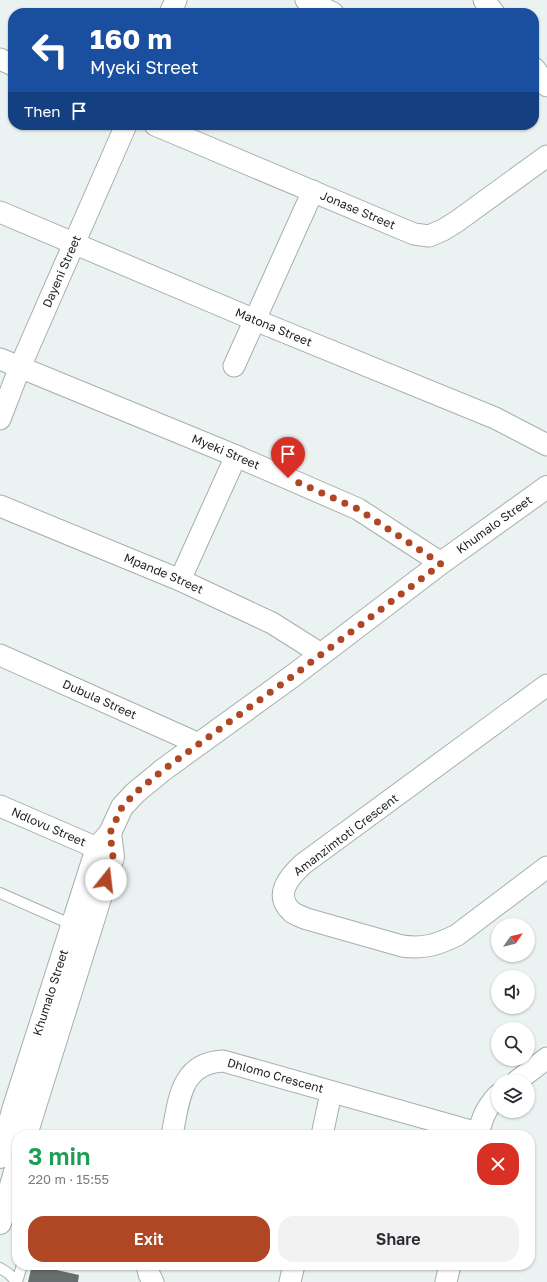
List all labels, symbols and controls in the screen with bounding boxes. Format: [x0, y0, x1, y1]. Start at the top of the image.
text: 160 m [90, 22, 172, 55]
icon: left [24, 24, 76, 76]
text: Myeki Street [90, 56, 198, 78]
icon: arrive [68, 100, 90, 122]
text: Then [24, 102, 60, 120]
street label: Jonase Street [318, 187, 398, 232]
street label: Dayeni Street [39, 233, 84, 310]
street label: Matona Street [233, 305, 315, 350]
street label: Myeki Street [190, 431, 262, 472]
pin [271, 437, 305, 478]
icon: arrive [277, 443, 299, 465]
street label: Khumalo Street [453, 492, 535, 557]
street label: Mpande Street [122, 550, 206, 597]
street label: Dubula Street [60, 676, 139, 722]
street label: Amanzimtoti Crescent [290, 790, 401, 879]
street label: Ndlovu Street [9, 804, 89, 849]
position arrow [85, 859, 127, 901]
north arrow [491, 918, 535, 962]
map controls [491, 918, 535, 1118]
street label: Khumalo Street [29, 947, 71, 1038]
button: sound [491, 970, 535, 1014]
button: search [491, 1022, 535, 1066]
street label: Dhlomo Crescent [226, 1055, 325, 1096]
button: layers [491, 1074, 535, 1118]
text: 3 min [28, 1141, 91, 1170]
button: close [477, 1143, 519, 1185]
text: 220 m · 15:55 [28, 1171, 109, 1187]
button: Exit [28, 1216, 270, 1262]
button: Share [278, 1216, 519, 1262]

